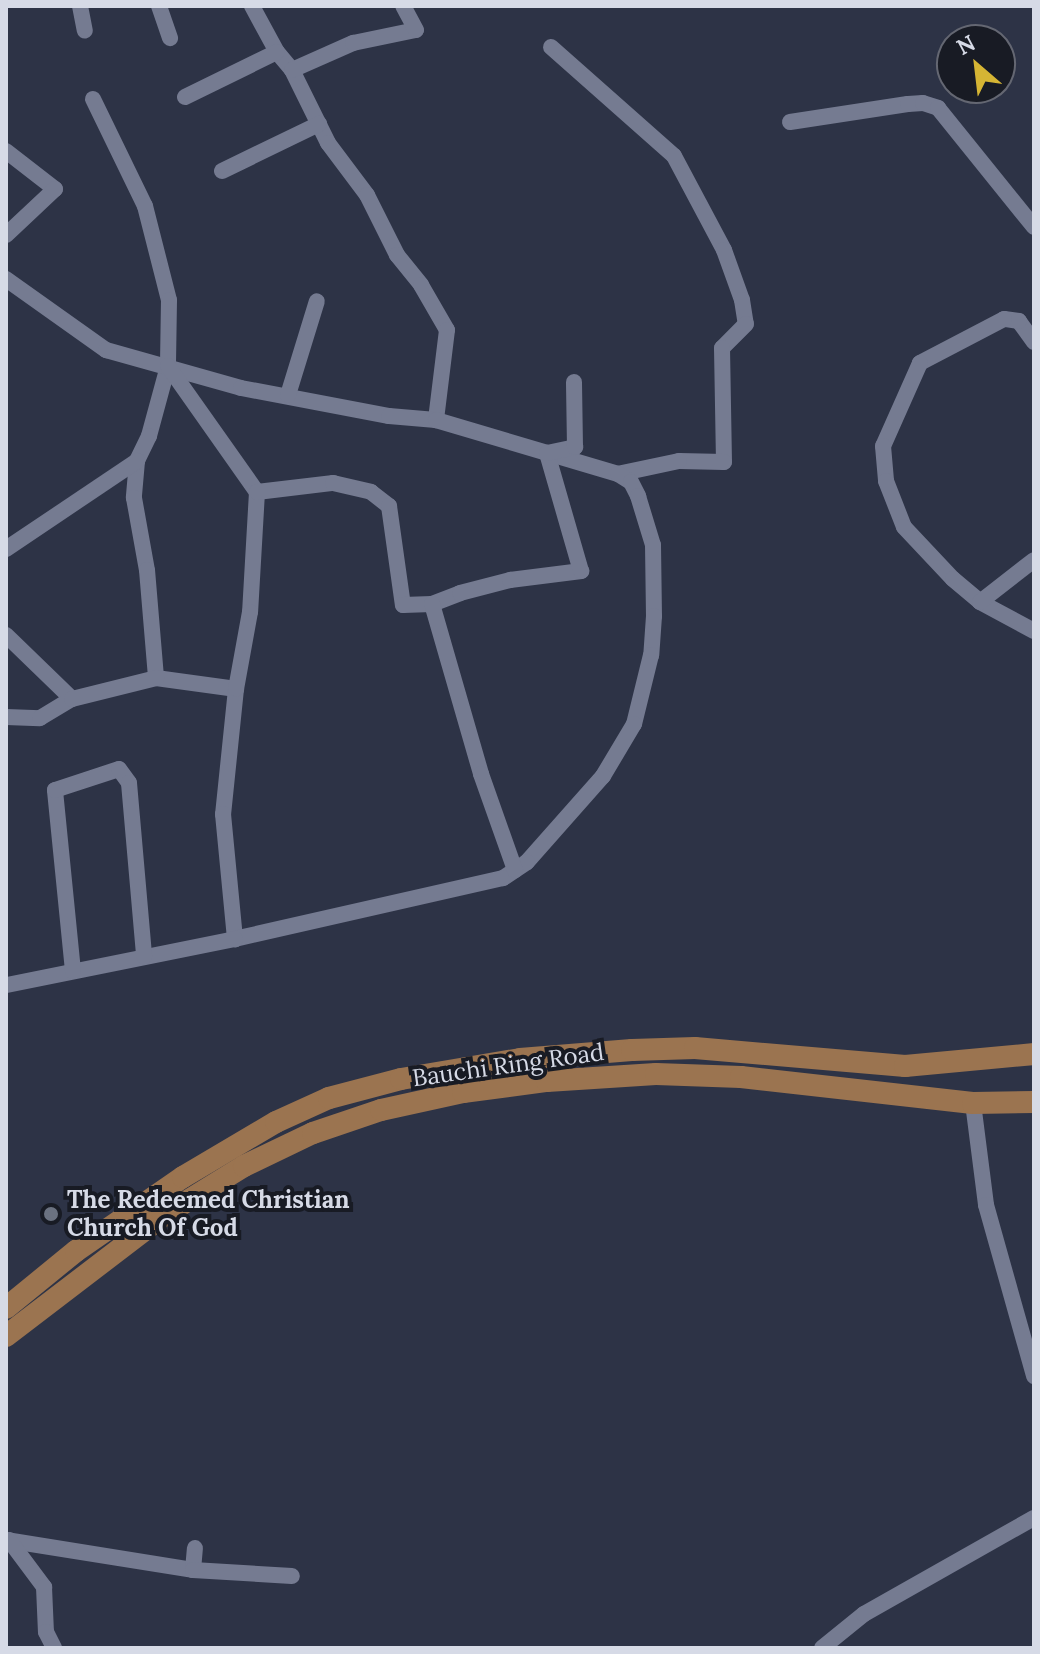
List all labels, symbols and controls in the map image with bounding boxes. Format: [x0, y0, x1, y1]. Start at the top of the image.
north arrow [936, 24, 1016, 104]
text: N [952, 28, 980, 61]
street label: Bauchi Ring Road [410, 1037, 606, 1093]
place label: The Redeemed Christian Church Of God [67, 1186, 350, 1242]
marker: The Redeemed Christian Church Of God [42, 1205, 60, 1223]

